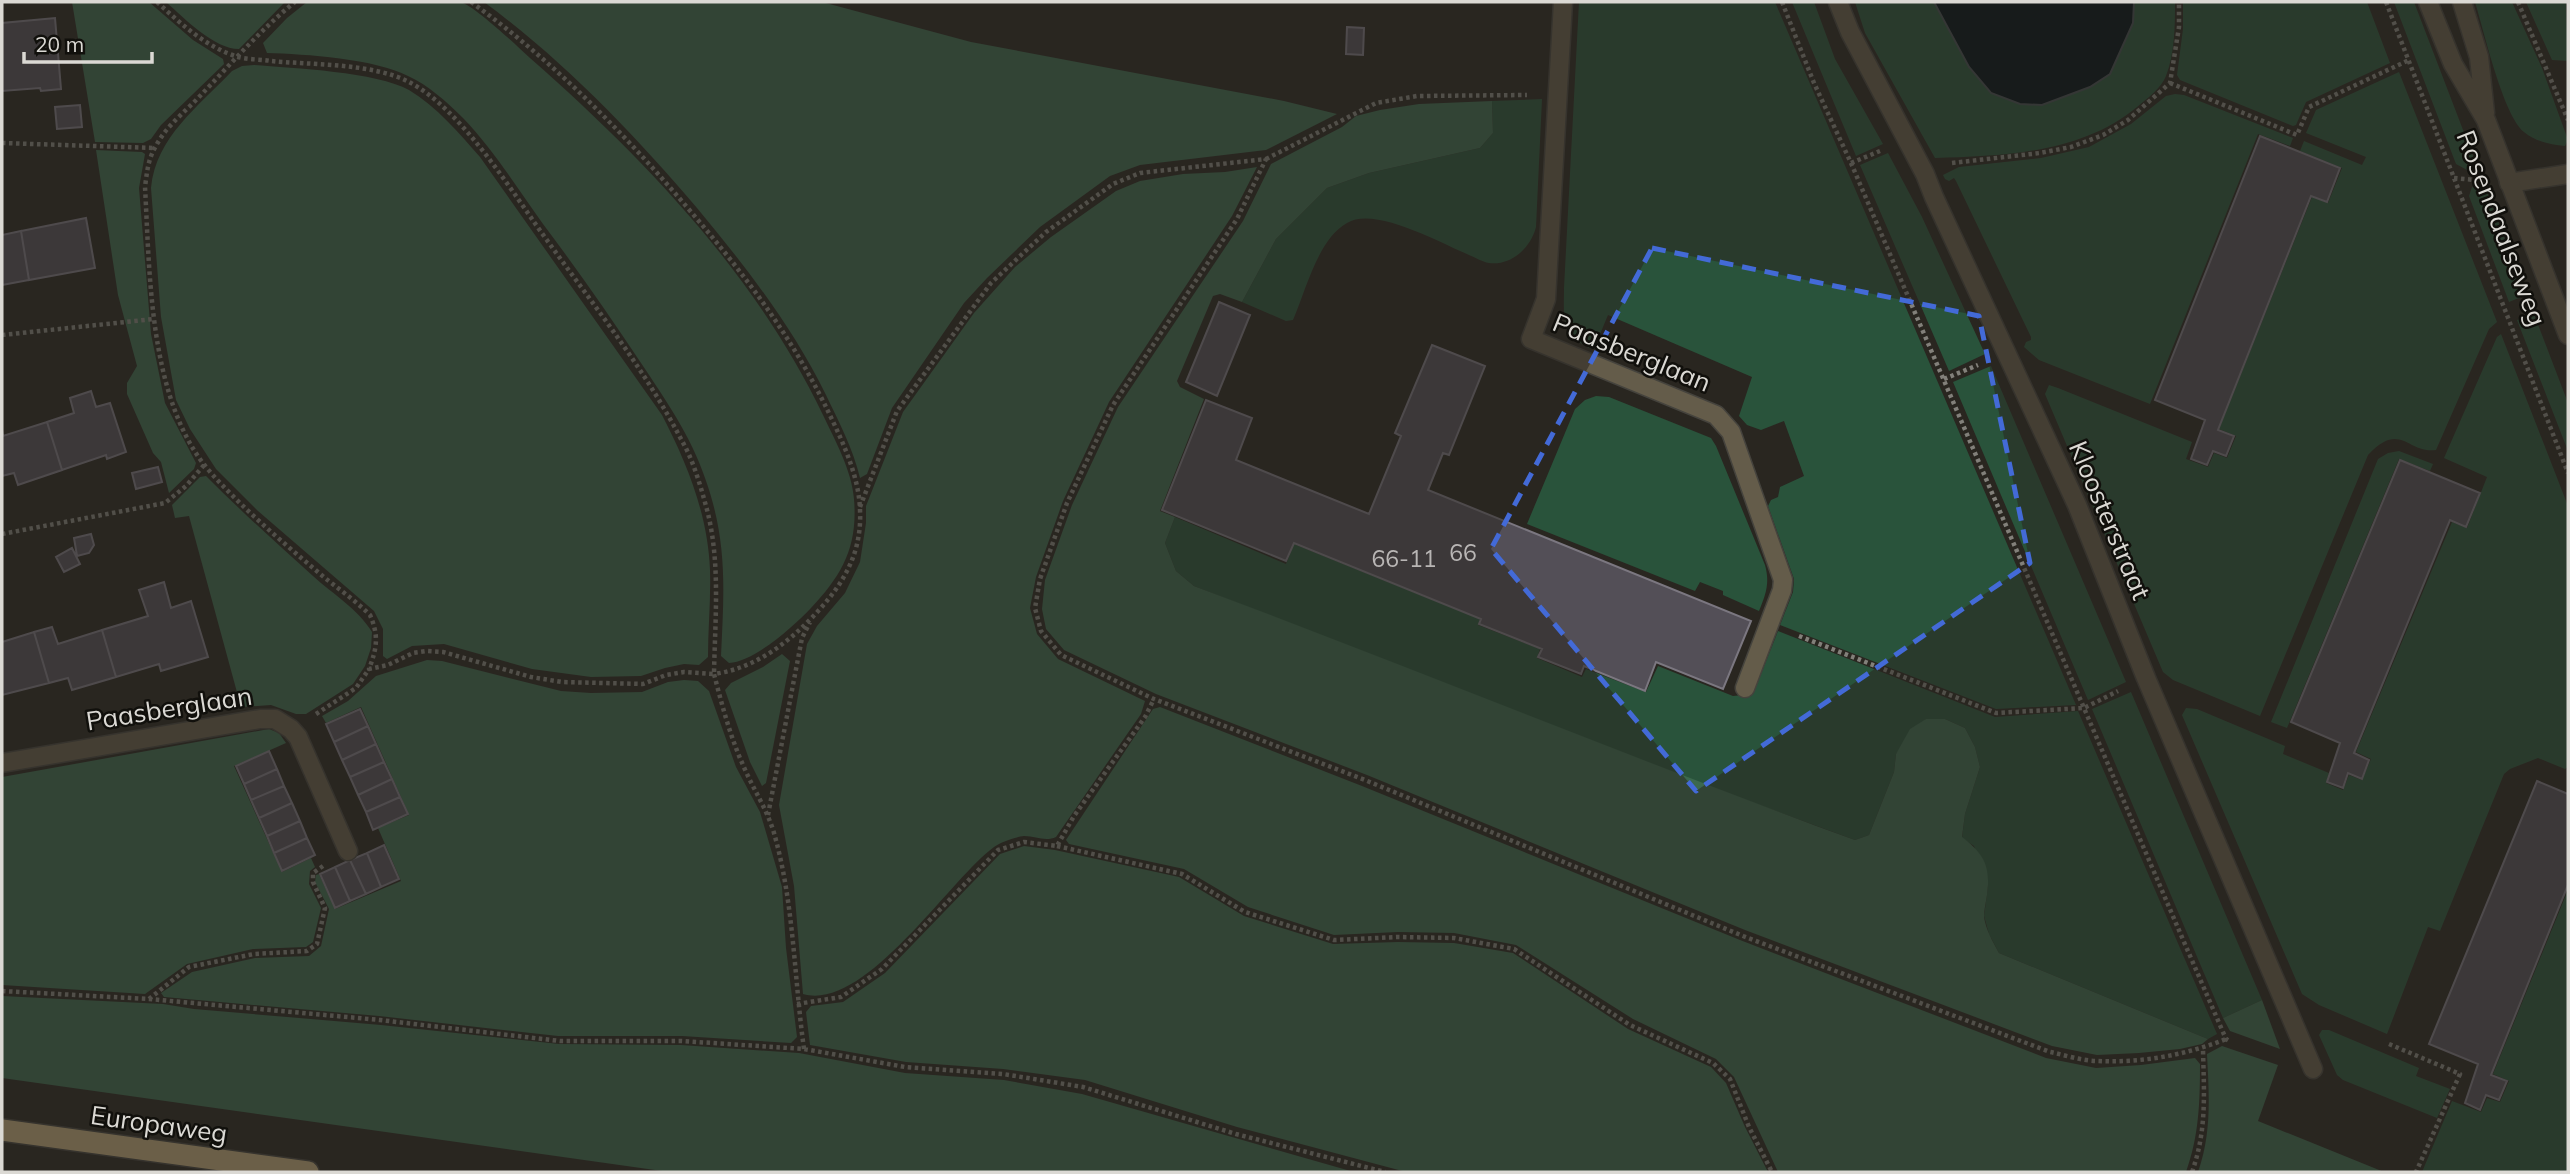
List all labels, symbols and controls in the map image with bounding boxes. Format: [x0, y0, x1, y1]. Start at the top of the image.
scale bar [24, 21, 152, 65]
text: 20 m [35, 31, 84, 57]
street label: Rosendaalseweg [2450, 126, 2554, 330]
street label: Paasberglaan [1548, 305, 1716, 399]
street label: Kloosterstraat [2062, 436, 2158, 604]
house number: 66 [1449, 538, 1477, 567]
house number: 66-11 [1371, 544, 1437, 573]
street label: Paasberglaan [84, 679, 254, 737]
street label: Europaweg [89, 1098, 229, 1150]

